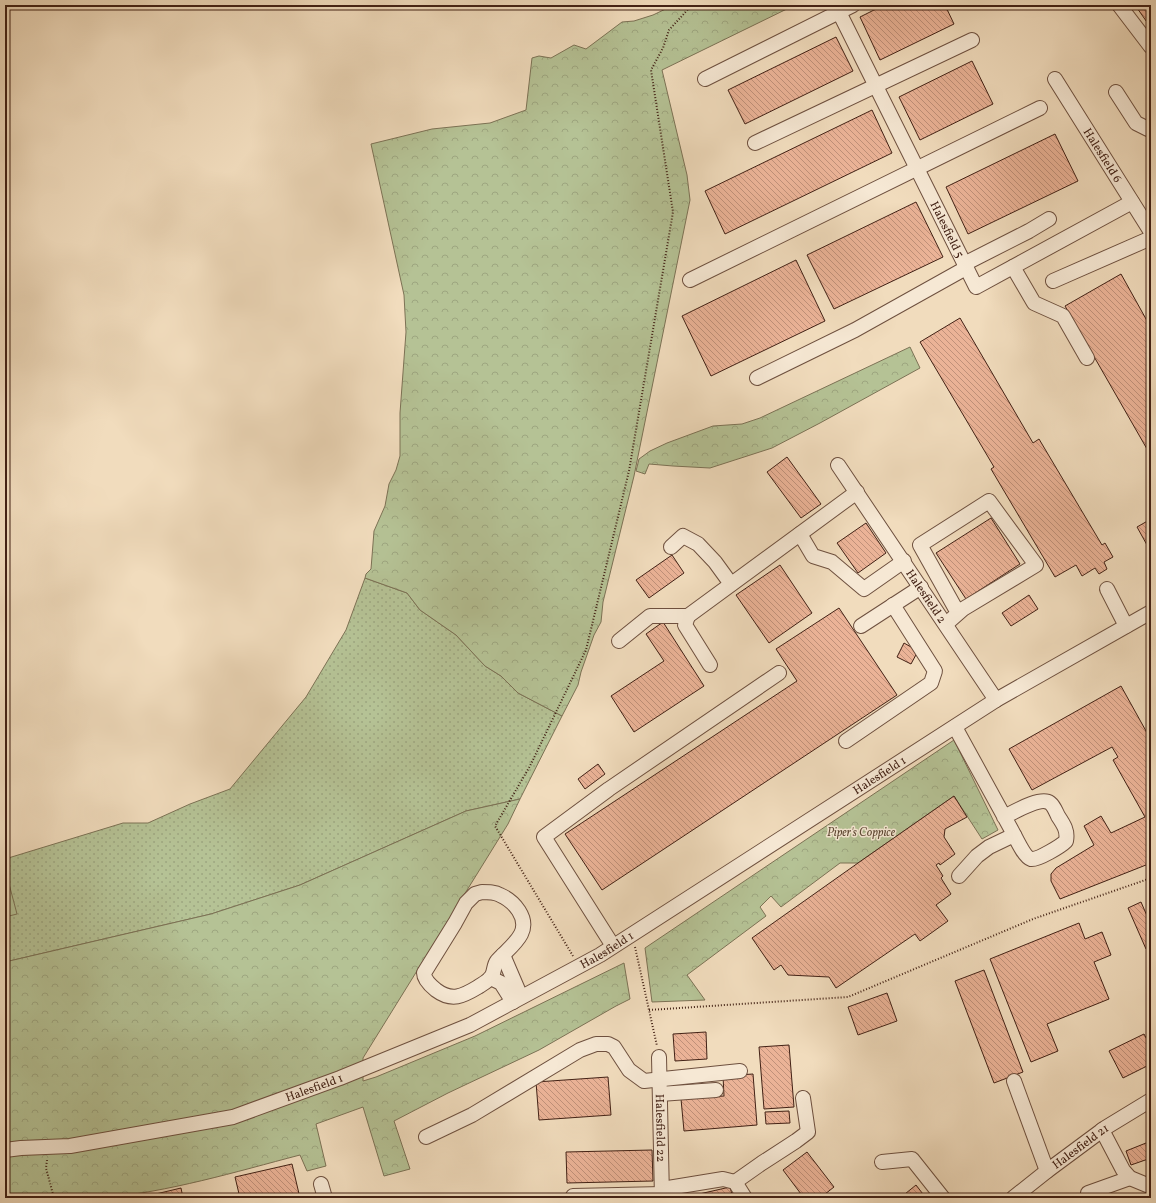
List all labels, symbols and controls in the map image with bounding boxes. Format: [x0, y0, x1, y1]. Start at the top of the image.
street label: Halesfield 6 [1079, 125, 1125, 186]
street label: Halesfield 5 [926, 199, 967, 261]
street label: Halesfield 2 [901, 567, 949, 627]
street label: Halesfield 1 [850, 753, 910, 799]
park label: Piper's Coppice [827, 825, 896, 841]
street label: Halesfield 1 [578, 928, 637, 973]
street label: Halesfield 1 [283, 1071, 346, 1106]
street label: Halesfield 22 [651, 1094, 668, 1162]
street label: Halesfield 21 [1049, 1121, 1112, 1173]

